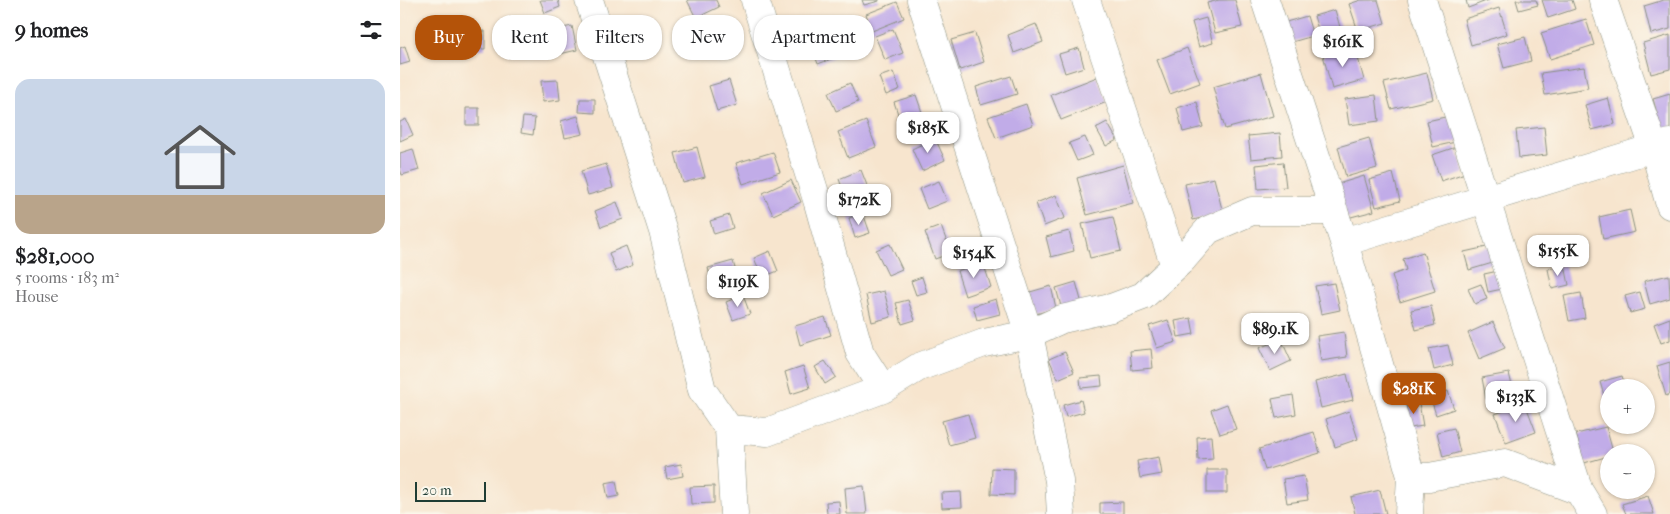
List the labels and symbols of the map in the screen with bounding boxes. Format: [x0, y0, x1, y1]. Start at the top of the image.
pin: $161K [1308, 26, 1378, 68]
pin: $185K [893, 112, 963, 154]
pin: $172K [824, 184, 894, 226]
pin: $155K [1523, 234, 1593, 277]
pin: $154K [939, 236, 1009, 279]
pin: $119K [703, 266, 773, 308]
pin: $89.1K [1234, 312, 1316, 355]
pin: $281K [1379, 372, 1449, 415]
pin: $133K [1481, 380, 1551, 423]
scale bar [415, 479, 486, 502]

